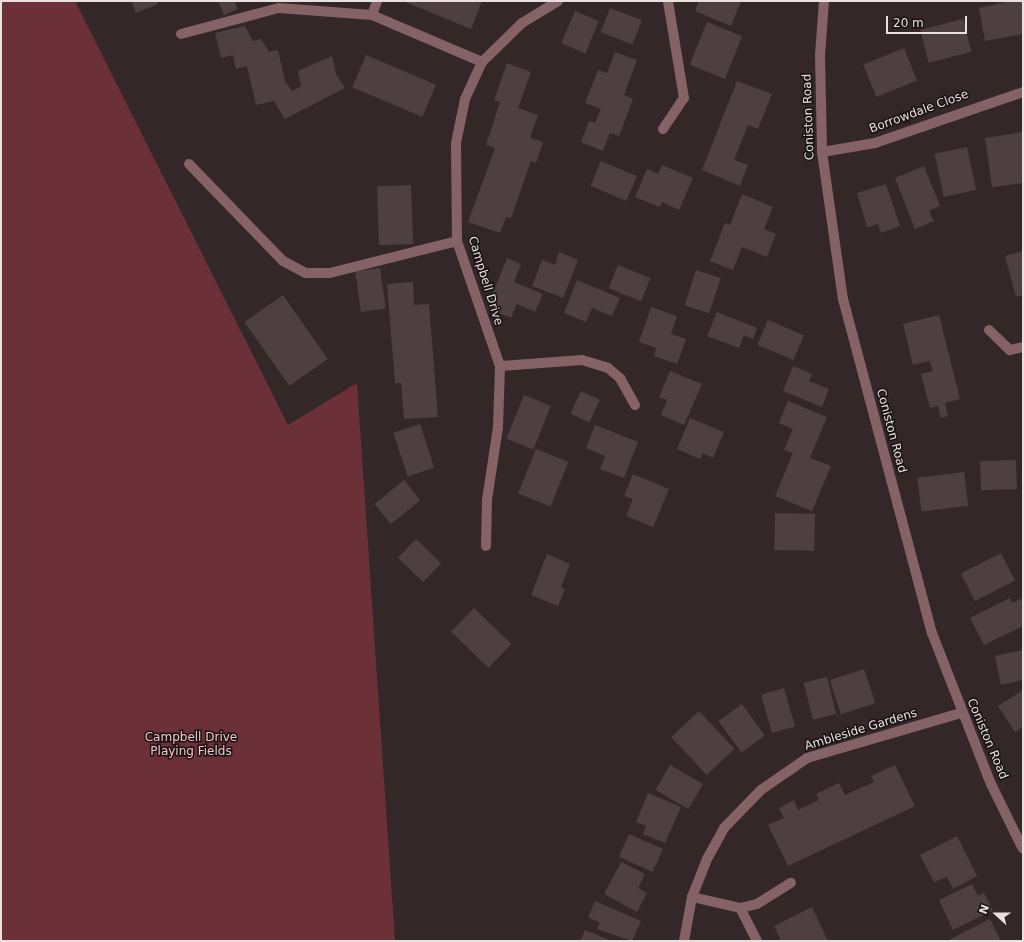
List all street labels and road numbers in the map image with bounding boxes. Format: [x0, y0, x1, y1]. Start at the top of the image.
street label: Coniston Road [800, 74, 818, 160]
street label: Borrowdale Close [868, 87, 970, 137]
street label: Campbell Drive [465, 235, 505, 327]
street label: Coniston Road [873, 387, 909, 475]
street label: Coniston Road [963, 696, 1011, 782]
street label: Ambleside Gardens [803, 706, 919, 754]

